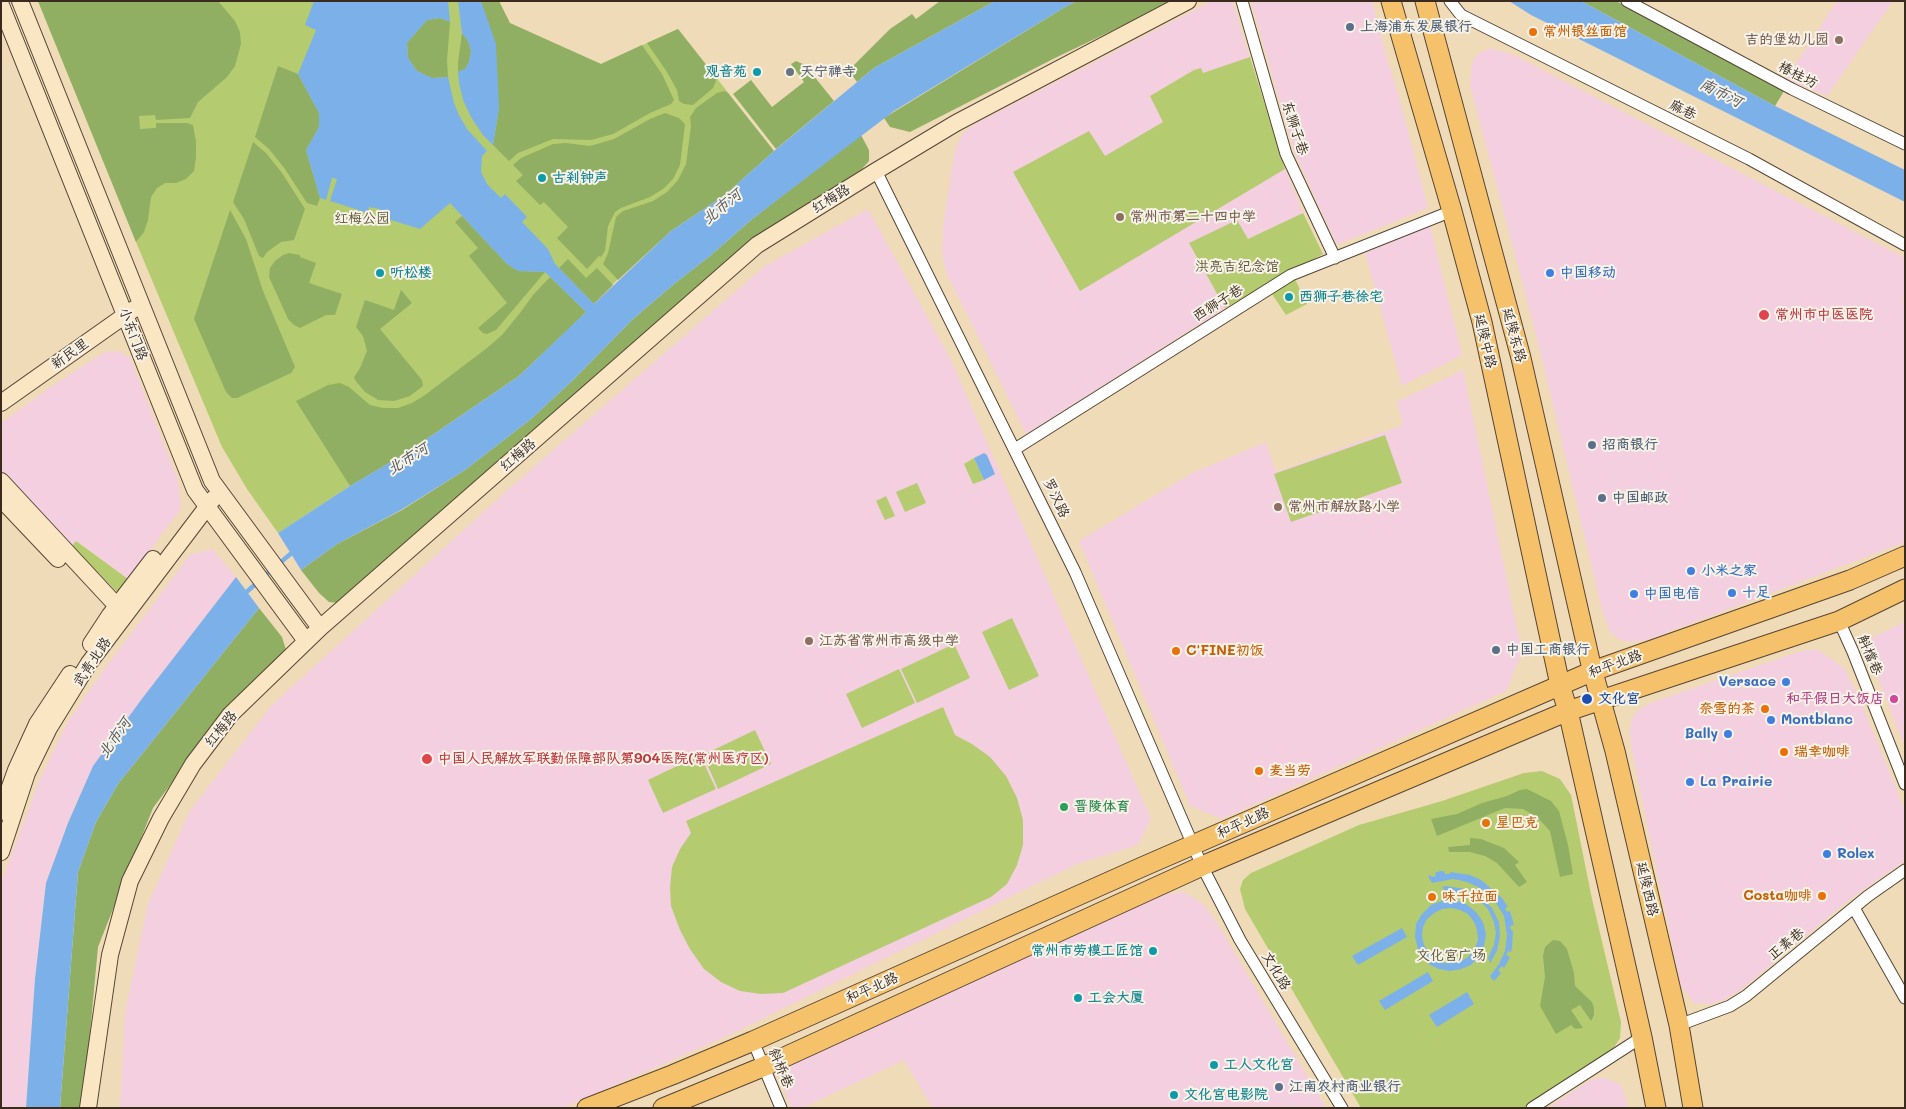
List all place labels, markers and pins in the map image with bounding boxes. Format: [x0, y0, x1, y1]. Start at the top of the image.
place label: 上海浦东发展银行 [1360, 19, 1472, 35]
marker: 上海浦东发展银行 [1344, 21, 1356, 33]
place label: 常州银丝面馆 [1543, 24, 1627, 40]
marker: 常州银丝面馆 [1527, 26, 1539, 38]
place label: 吉的堡幼儿园 [1745, 32, 1829, 48]
marker: 吉的堡幼儿园 [1833, 34, 1845, 46]
place label: 观音苑 [705, 64, 747, 80]
place label: 天宁禅寺 [800, 64, 856, 80]
marker: 观音苑 [751, 66, 763, 78]
marker: 天宁禅寺 [784, 66, 796, 78]
place label: 古刹钟声 [552, 170, 608, 186]
marker: 古刹钟声 [536, 172, 548, 184]
place label: 常州市第二十四中学 [1130, 209, 1256, 225]
marker: 常州市第二十四中学 [1114, 211, 1126, 223]
place label: 听松楼 [390, 265, 432, 281]
place label: 中国移动 [1560, 265, 1616, 281]
marker: 听松楼 [374, 267, 386, 279]
marker: 中国移动 [1544, 267, 1556, 279]
place label: 西狮子巷徐宅 [1299, 289, 1383, 305]
marker: 西狮子巷徐宅 [1283, 291, 1295, 303]
place label: 常州市中医医院 [1775, 307, 1873, 323]
marker: 常州市中医医院 [1757, 308, 1771, 322]
place label: 招商银行 [1602, 437, 1658, 453]
marker: 招商银行 [1586, 439, 1598, 451]
place label: 中国邮政 [1612, 490, 1668, 506]
marker: 中国邮政 [1596, 492, 1608, 504]
place label: 常州市解放路小学 [1288, 499, 1400, 515]
marker: 常州市解放路小学 [1272, 501, 1284, 513]
place label: 小米之家 [1701, 563, 1757, 579]
marker: 小米之家 [1685, 565, 1697, 577]
place label: 十足 [1742, 585, 1770, 601]
place label: 中国电信 [1644, 586, 1700, 602]
marker: 十足 [1726, 587, 1738, 599]
marker: 中国电信 [1628, 588, 1640, 600]
place label: 江苏省常州市高级中学 [819, 633, 959, 649]
marker: 江苏省常州市高级中学 [803, 635, 815, 647]
place label: 中国工商银行 [1506, 642, 1590, 658]
place label: C'FINE初饭 [1186, 643, 1264, 659]
marker: 中国工商银行 [1490, 644, 1502, 656]
marker: C'FINE初饭 [1170, 645, 1182, 657]
place label: Versace [1719, 674, 1776, 690]
marker: Versace [1780, 676, 1792, 688]
place label: 文化宫 [1598, 691, 1640, 707]
place label: 和平假日大饭店 [1786, 691, 1884, 707]
marker: 文化宫 [1580, 692, 1594, 706]
marker: 和平假日大饭店 [1888, 693, 1900, 705]
place label: 奈雪的茶 [1699, 701, 1755, 717]
marker: 奈雪的茶 [1759, 703, 1771, 715]
place label: Montblanc [1781, 712, 1853, 728]
marker: Montblanc [1765, 714, 1777, 726]
place label: Bally [1685, 726, 1718, 742]
marker: Bally [1722, 728, 1734, 740]
place label: 瑞幸咖啡 [1794, 744, 1850, 760]
marker: 瑞幸咖啡 [1778, 746, 1790, 758]
place label: 中国人民解放军联勤保障部队第904医院(常州医疗区) [438, 751, 769, 767]
marker: 中国人民解放军联勤保障部队第904医院(常州医疗区) [420, 752, 434, 766]
place label: 麦当劳 [1269, 763, 1311, 779]
marker: 麦当劳 [1253, 765, 1265, 777]
place label: La Prairie [1700, 774, 1772, 790]
marker: La Prairie [1684, 776, 1696, 788]
place label: 晋陵体育 [1074, 799, 1130, 815]
marker: 晋陵体育 [1058, 801, 1070, 813]
place label: 星巴克 [1496, 815, 1538, 831]
marker: 星巴克 [1480, 817, 1492, 829]
place label: Rolex [1837, 846, 1875, 862]
marker: Rolex [1821, 848, 1833, 860]
place label: Costa咖啡 [1743, 888, 1812, 904]
place label: 味千拉面 [1442, 889, 1498, 905]
marker: Costa咖啡 [1816, 890, 1828, 902]
marker: 味千拉面 [1426, 891, 1438, 903]
place label: 常州市劳模工匠馆 [1031, 943, 1143, 959]
marker: 常州市劳模工匠馆 [1147, 945, 1159, 957]
place label: 工会大厦 [1088, 990, 1144, 1006]
marker: 工会大厦 [1072, 992, 1084, 1004]
place label: 工人文化宫 [1224, 1057, 1294, 1073]
marker: 工人文化宫 [1208, 1059, 1220, 1071]
place label: 江南农村商业银行 [1289, 1079, 1401, 1095]
marker: 江南农村商业银行 [1273, 1081, 1285, 1093]
place label: 文化宫电影院 [1184, 1087, 1268, 1103]
marker: 文化宫电影院 [1168, 1089, 1180, 1101]

